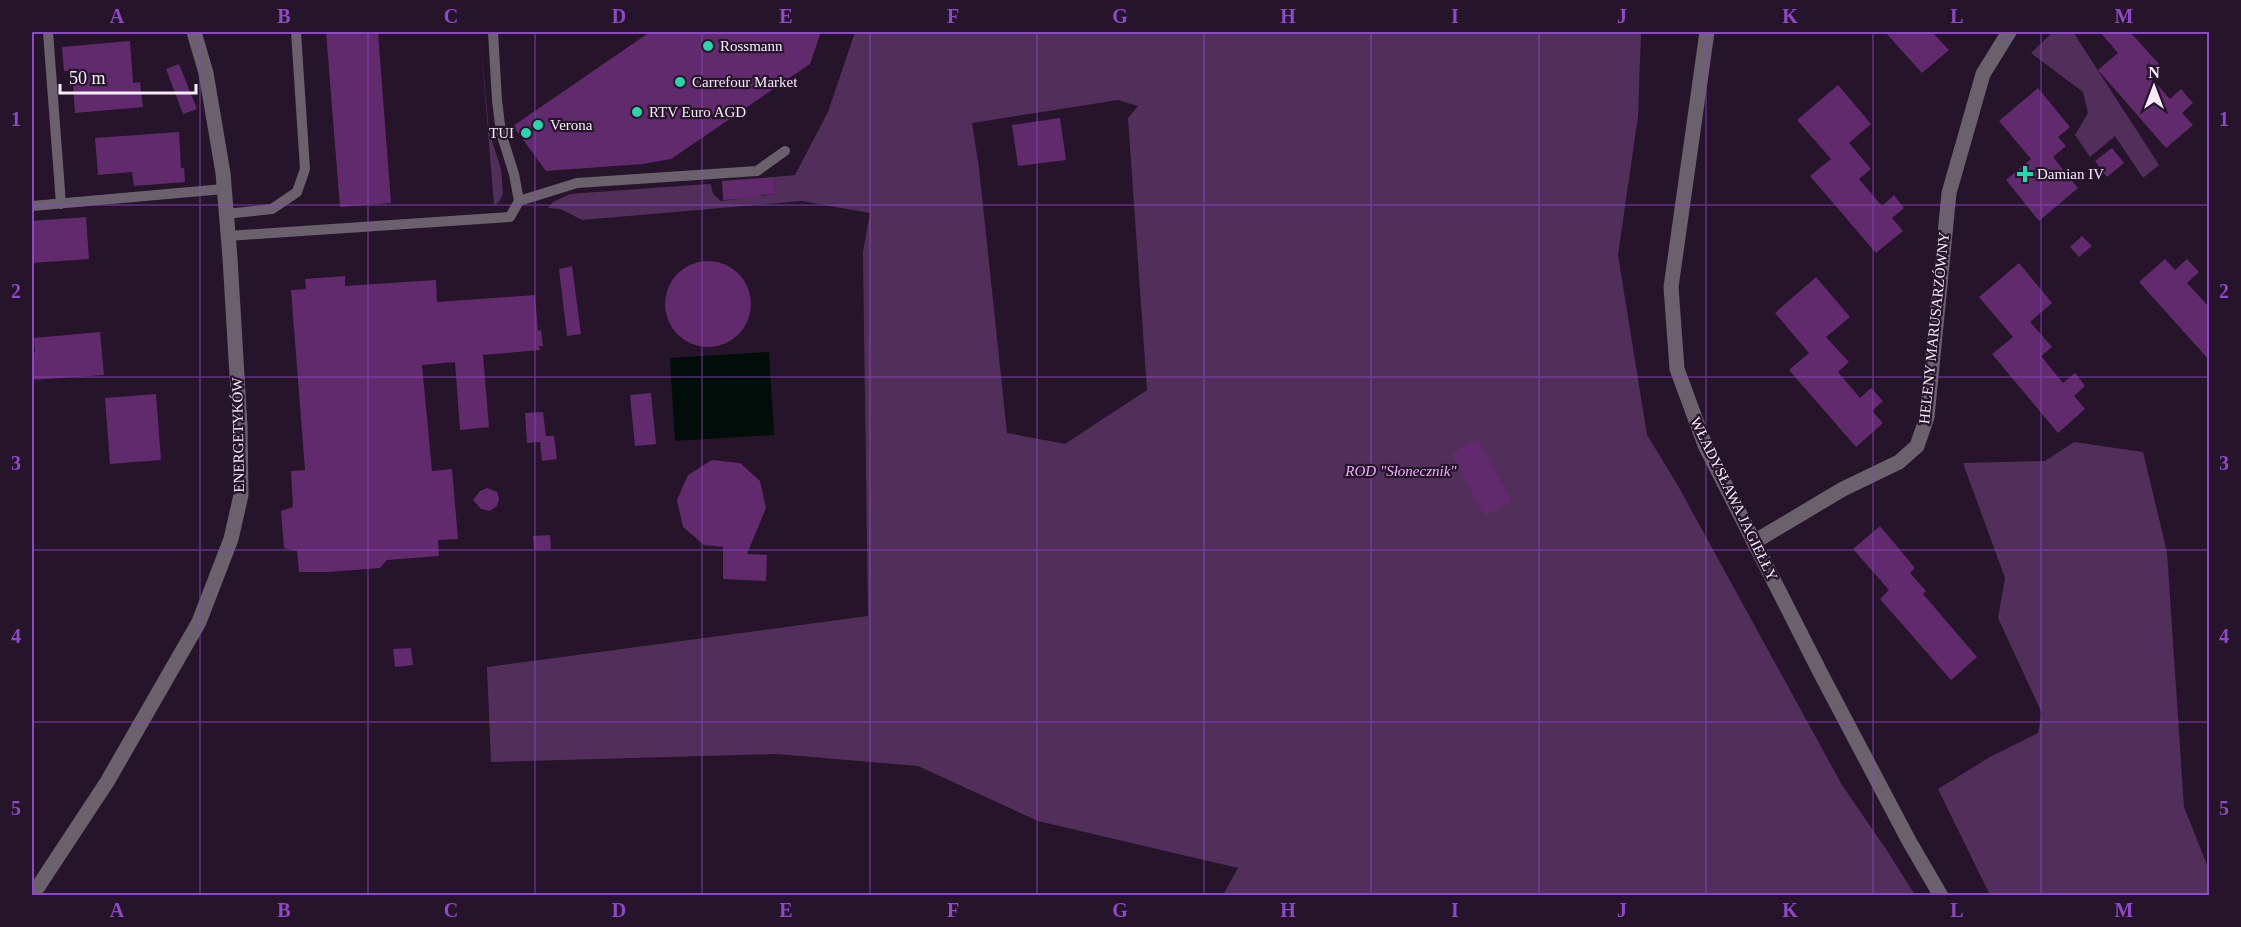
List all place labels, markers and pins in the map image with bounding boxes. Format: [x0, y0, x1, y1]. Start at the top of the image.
place label: Rossmann [720, 38, 783, 54]
marker: Rossmann [701, 39, 715, 53]
place label: Carrefour Market [692, 74, 798, 90]
marker: Carrefour Market [673, 75, 687, 89]
place label: RTV Euro AGD [649, 104, 746, 120]
marker: RTV Euro AGD [630, 105, 644, 119]
place label: Verona [550, 117, 593, 133]
marker: Verona [531, 118, 545, 132]
place label: TUI [489, 125, 514, 141]
marker: TUI [519, 126, 533, 140]
place label: Damian IV [2037, 166, 2104, 182]
marker: Damian IV [2018, 167, 2032, 181]

